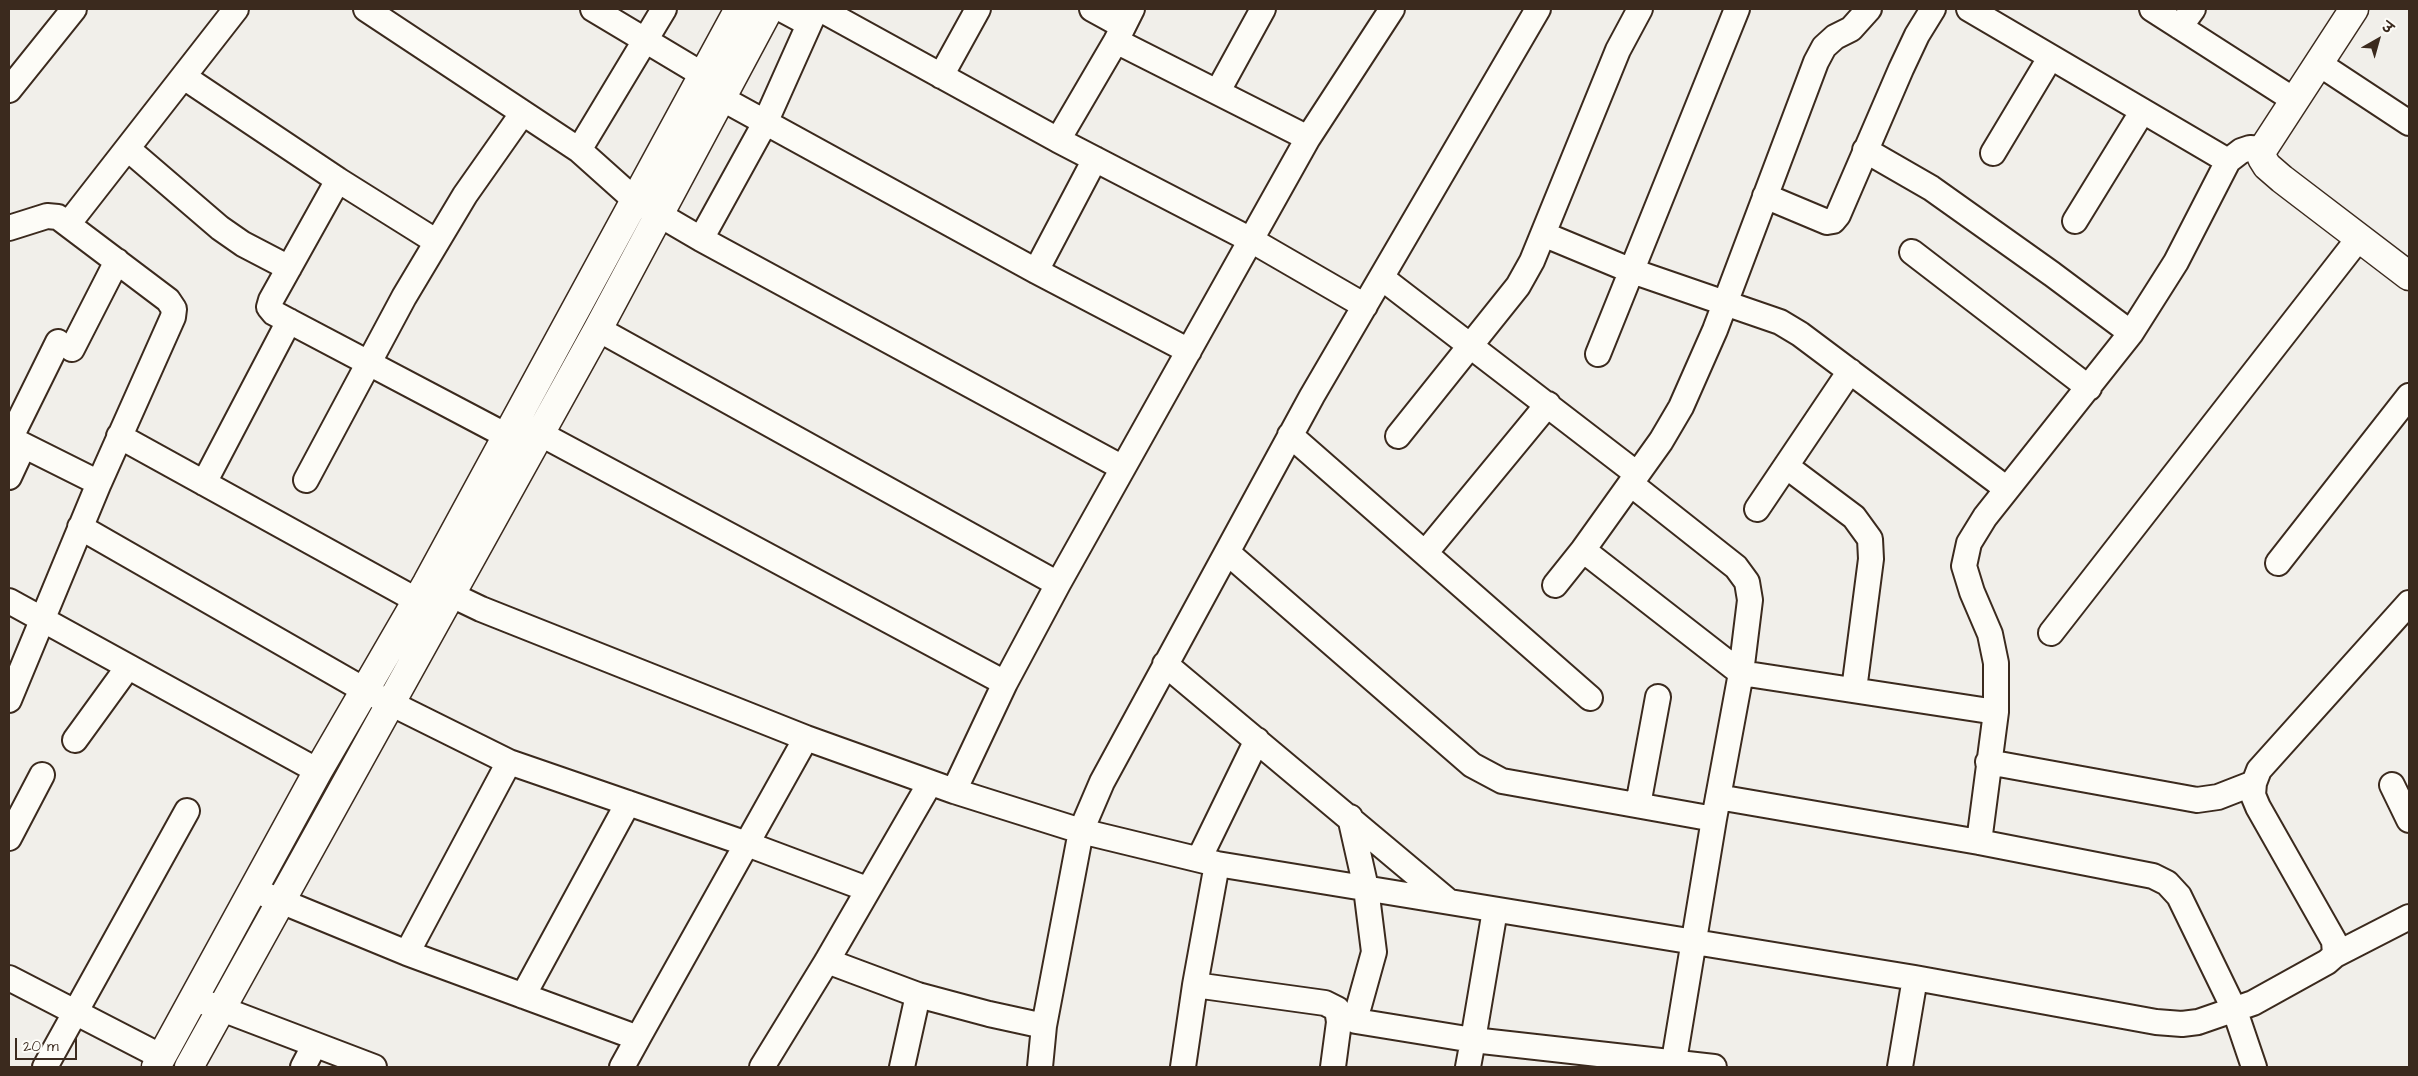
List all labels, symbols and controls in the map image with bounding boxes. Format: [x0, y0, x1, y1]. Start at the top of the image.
north arrow [2353, 15, 2403, 65]
text: उ [2377, 17, 2397, 39]
scale bar [18, 1028, 80, 1060]
text: 20 m [23, 1036, 59, 1057]

